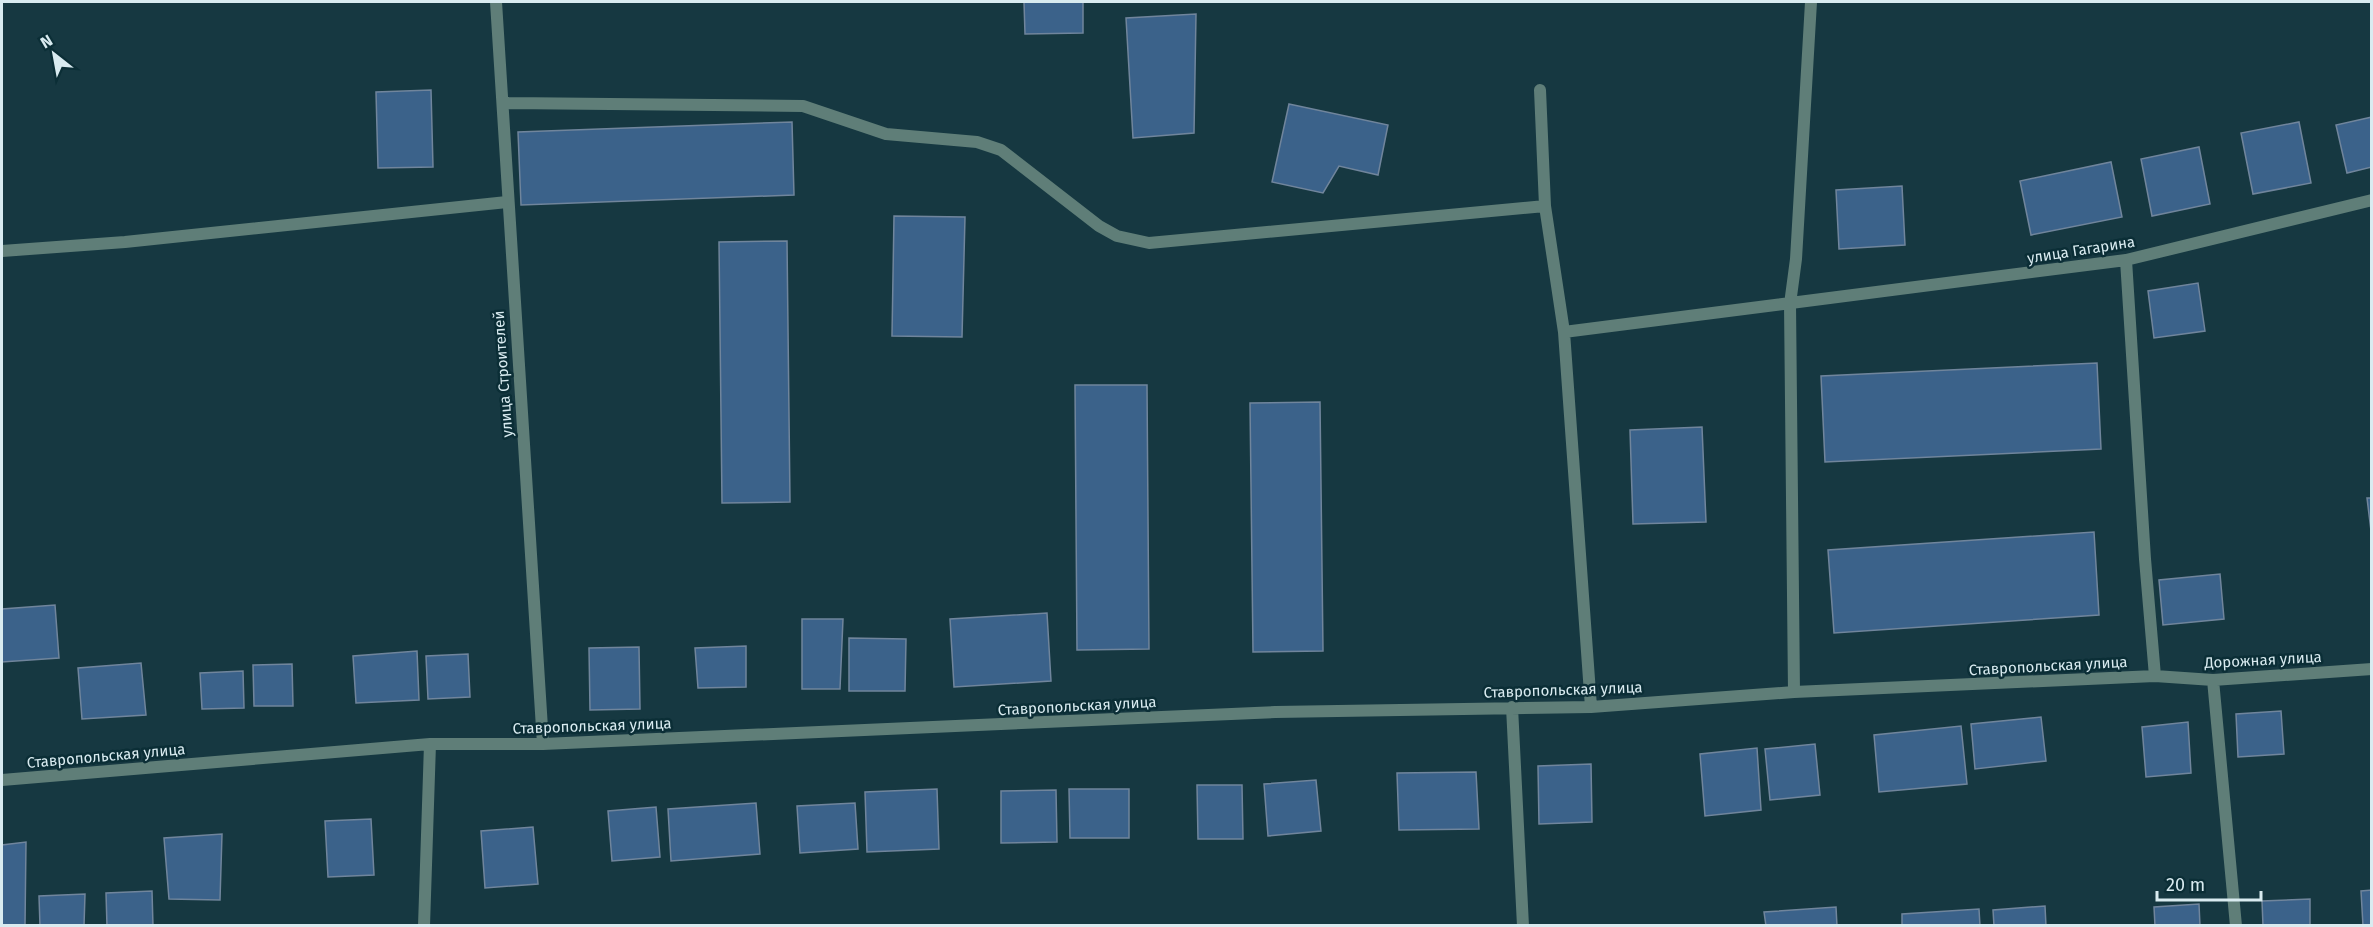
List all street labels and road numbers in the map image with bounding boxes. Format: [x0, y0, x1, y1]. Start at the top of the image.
street label: улица Гагарина [2026, 233, 2136, 267]
street label: улица Строителей [490, 310, 516, 438]
street label: Дорожная улица [2203, 648, 2322, 672]
street label: Ставропольская улица [1968, 653, 2128, 679]
street label: Ставропольская улица [1483, 678, 1643, 702]
street label: Ставропольская улица [997, 693, 1157, 719]
street label: Ставропольская улица [512, 714, 672, 738]
street label: Ставропольская улица [26, 740, 186, 772]

